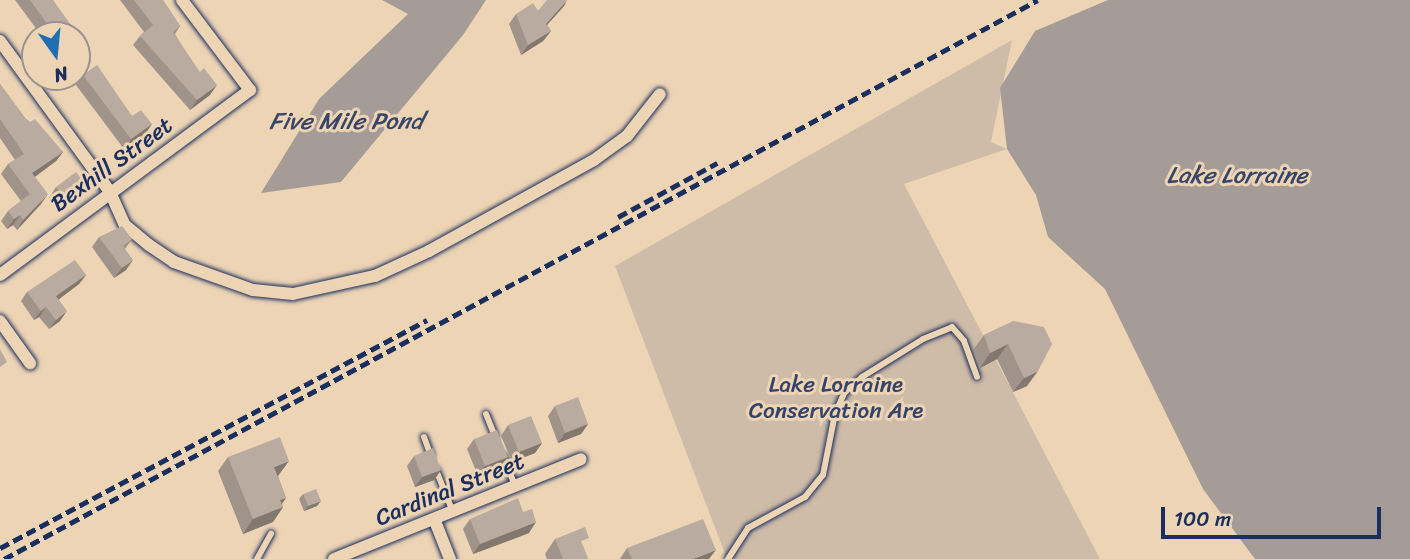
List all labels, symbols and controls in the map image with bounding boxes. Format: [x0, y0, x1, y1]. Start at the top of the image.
north arrow [21, 21, 91, 91]
text: N [50, 57, 72, 92]
water label: Five Mile Pond [269, 108, 423, 136]
street label: Bexhill Street [46, 112, 178, 218]
water label: Lake Lorraine [1166, 162, 1308, 190]
park label: Lake Lorraine Conservation Are [748, 371, 924, 425]
street label: Cardinal Street [372, 448, 528, 532]
scale bar [1165, 492, 1386, 536]
text: 100 m [1174, 500, 1231, 538]

